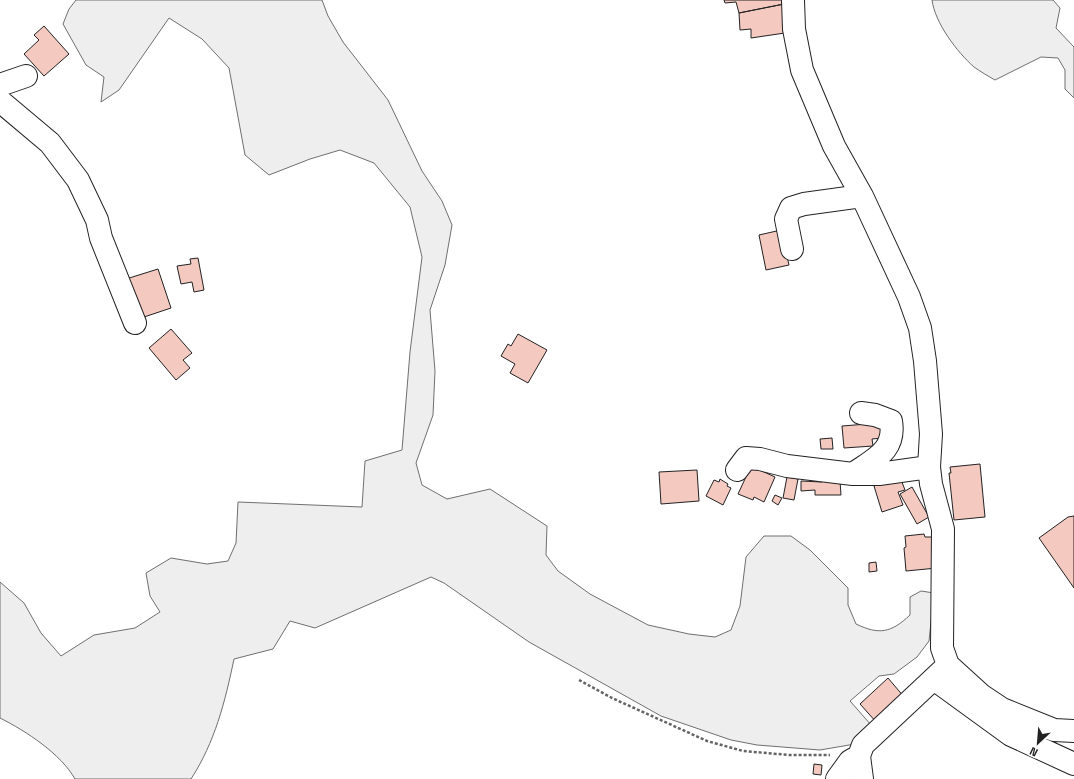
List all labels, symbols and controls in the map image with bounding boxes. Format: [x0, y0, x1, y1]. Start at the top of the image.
north arrow [1018, 723, 1058, 763]
text: N [1027, 744, 1040, 760]

